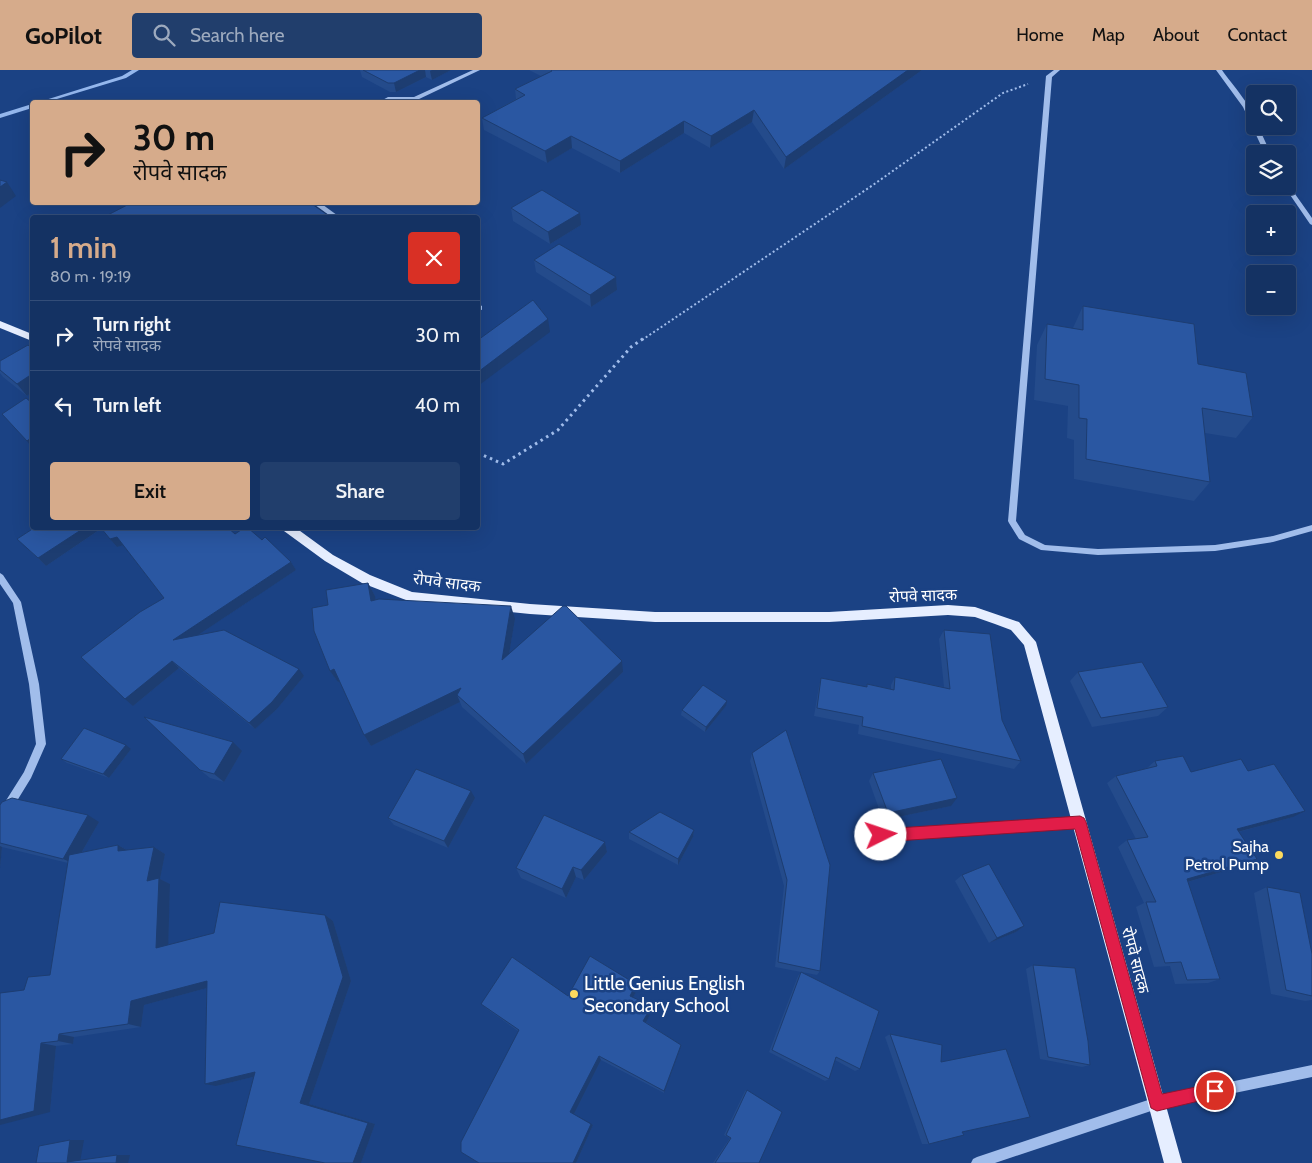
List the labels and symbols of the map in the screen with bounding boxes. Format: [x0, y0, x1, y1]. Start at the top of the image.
street label: रोपवे सादक [412, 569, 483, 596]
street label: रोपवे सादक [889, 585, 958, 606]
position arrow [854, 808, 906, 860]
place label: Sajha Petrol Pump [1185, 837, 1269, 874]
marker: Sajha Petrol Pump [1273, 849, 1285, 861]
street label: रोपवे सादक [1118, 925, 1154, 996]
place label: Little Genius English Secondary School [584, 972, 745, 1017]
marker: Little Genius English Secondary School [568, 988, 580, 1000]
pin [1194, 1070, 1236, 1112]

